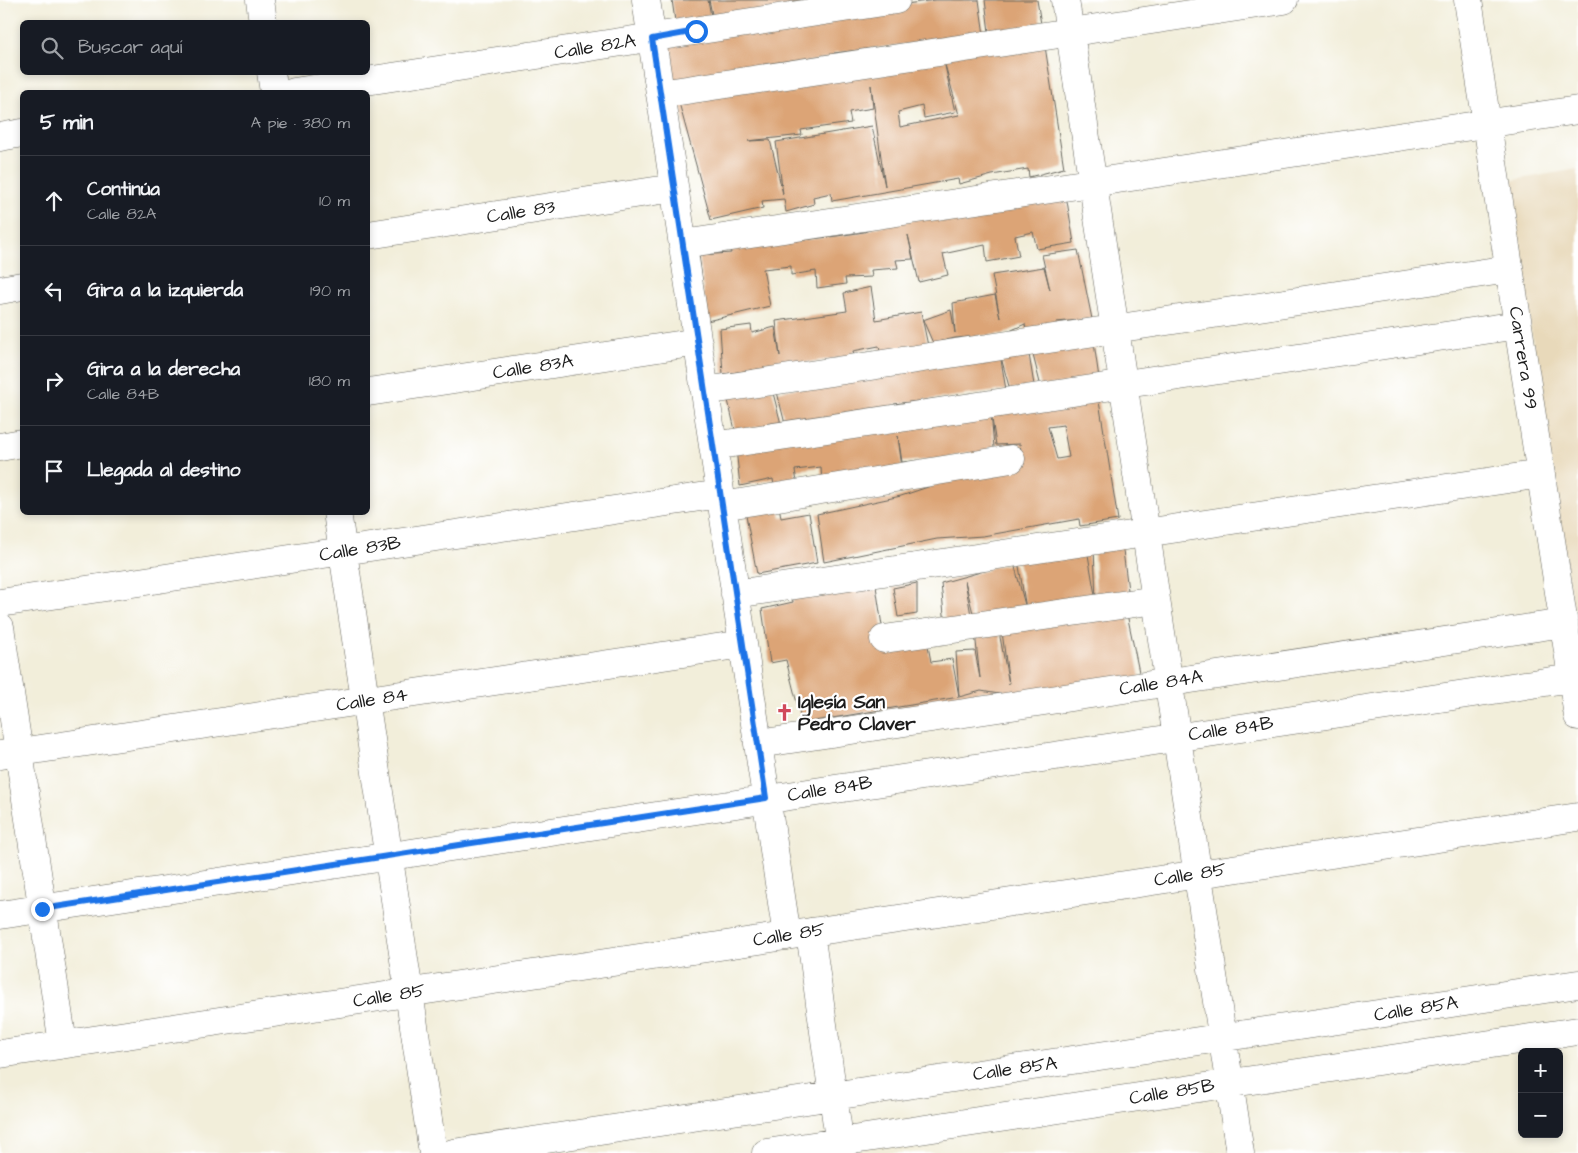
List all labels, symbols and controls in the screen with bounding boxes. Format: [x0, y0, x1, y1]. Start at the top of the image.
search box [20, 20, 370, 75]
route start [685, 20, 708, 43]
street label: Calle 82A [552, 27, 638, 67]
icon: search [38, 34, 66, 62]
text: Buscar aquí [78, 34, 182, 61]
text: 5 min [40, 108, 93, 137]
text: A pie · 380 m [251, 112, 350, 134]
text: Continúa [87, 176, 160, 203]
icon: ahead [40, 187, 68, 215]
text: 10 m [319, 190, 350, 212]
street label: Calle 83 [485, 193, 557, 231]
text: Calle 82A [87, 203, 156, 225]
icon: left [40, 277, 68, 305]
text: Gira a la izquierda [87, 277, 243, 304]
text: 190 m [310, 280, 350, 302]
street label: Carrera 99 [1502, 305, 1544, 411]
street label: Calle 83A [491, 347, 575, 387]
text: Gira a la derecha [87, 356, 240, 383]
icon: right [40, 367, 68, 395]
text: 180 m [309, 370, 350, 392]
text: Calle 84B [87, 383, 159, 405]
icon: arrive [40, 457, 68, 485]
text: Llegada al destino [87, 457, 240, 484]
street label: Calle 83B [317, 529, 403, 569]
street label: Calle 84A [1117, 663, 1205, 703]
street label: Calle 84 [334, 681, 410, 719]
place label: Iglesía San Pedro Claver [798, 689, 916, 738]
church icon: Iglesía San Pedro Claver [774, 703, 794, 723]
street label: Calle 84B [1187, 710, 1276, 748]
street label: Calle 84B [786, 769, 875, 809]
street label: Calle 85 [1152, 856, 1229, 894]
route end [31, 898, 54, 921]
street label: Calle 85 [751, 916, 828, 954]
street label: Calle 85 [351, 977, 428, 1015]
street label: Calle 85A [1372, 989, 1460, 1029]
map controls [1518, 1048, 1563, 1138]
button: + [1518, 1048, 1563, 1093]
street label: Calle 85A [971, 1050, 1059, 1088]
street label: Calle 85B [1127, 1072, 1217, 1112]
button: − [1518, 1093, 1563, 1138]

